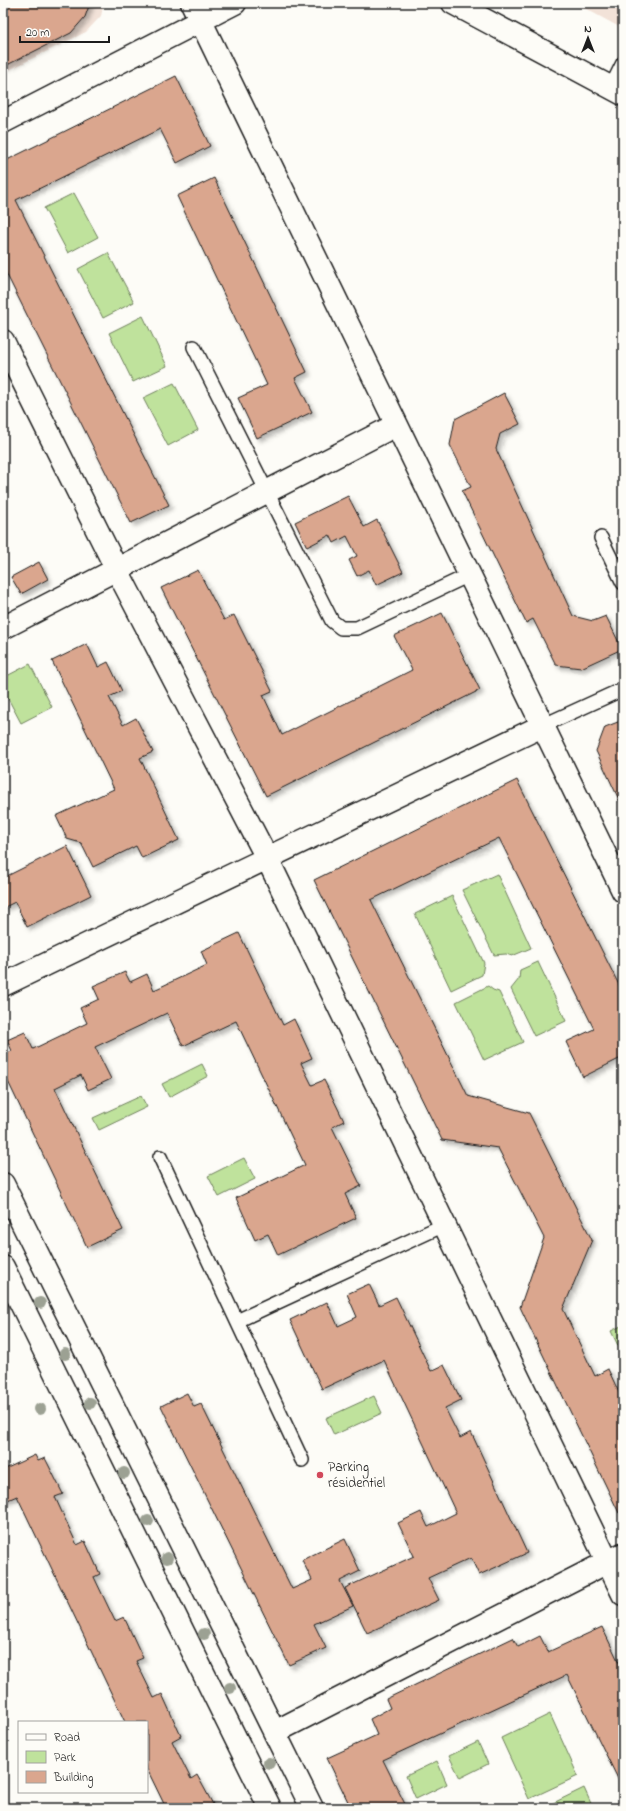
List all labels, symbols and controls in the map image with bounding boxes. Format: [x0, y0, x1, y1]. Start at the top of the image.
scale bar [20, 18, 109, 44]
north arrow [568, 18, 608, 58]
text: N [584, 21, 592, 37]
text: 20 m [26, 24, 49, 42]
place label: Parking résidentiel [328, 1457, 385, 1494]
marker: Parking résidentiel [315, 1470, 325, 1480]
legend [18, 1721, 148, 1793]
text: Road [54, 1729, 80, 1747]
text: Park [54, 1749, 76, 1767]
text: Building [53, 1769, 93, 1788]

